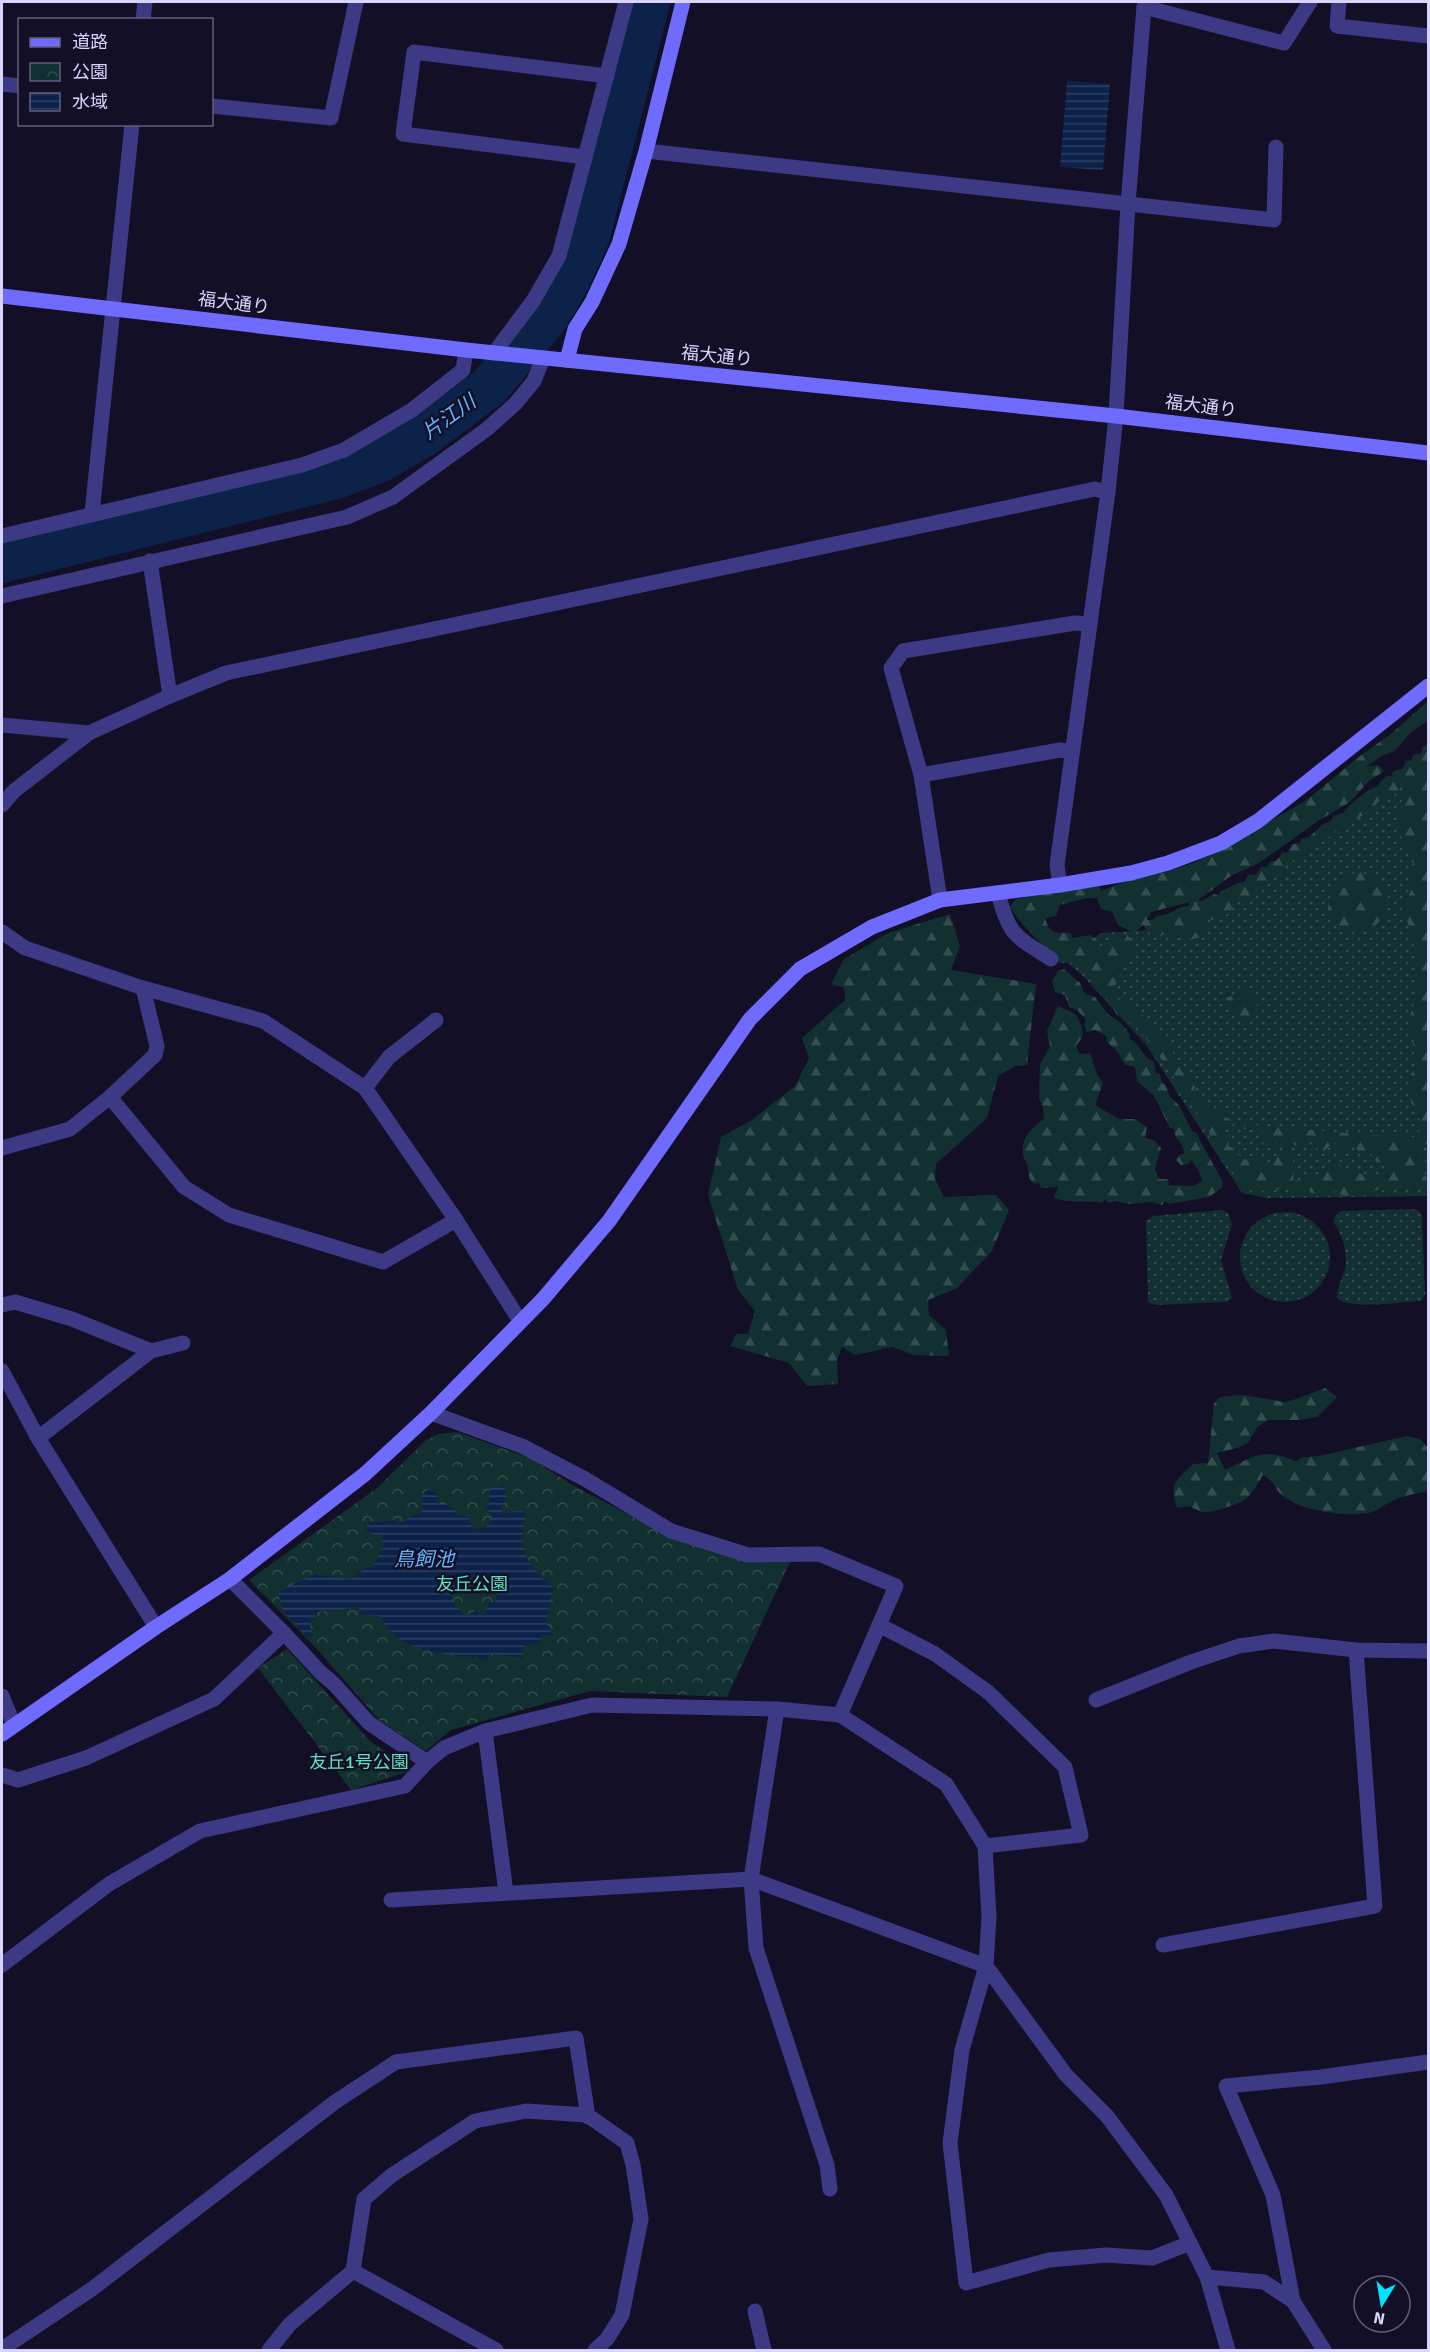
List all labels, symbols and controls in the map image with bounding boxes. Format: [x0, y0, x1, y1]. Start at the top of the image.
legend [18, 18, 213, 126]
text: 道路 [72, 31, 108, 53]
text: 公園 [72, 61, 108, 83]
text: 水域 [72, 91, 108, 113]
street label: 福大通り [197, 288, 271, 318]
street label: 福大通り [680, 341, 754, 371]
water label: 片江川 [417, 388, 482, 445]
street label: 福大通り [1164, 391, 1238, 421]
water label: 鳥飼池 [394, 1547, 456, 1572]
park label: 友丘公園 [436, 1573, 508, 1595]
park label: 友丘1号公園 [309, 1751, 409, 1773]
north arrow [1352, 2274, 1412, 2334]
text: N [1372, 2307, 1387, 2329]

